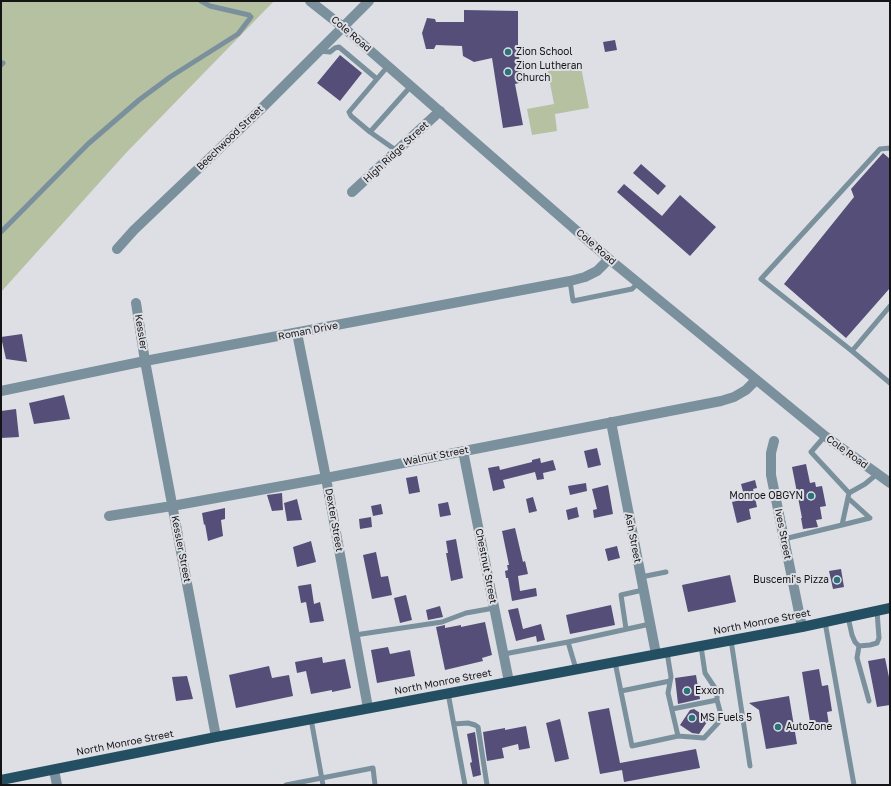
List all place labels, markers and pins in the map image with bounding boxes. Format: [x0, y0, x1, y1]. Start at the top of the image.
place label: Zion School [516, 46, 573, 58]
marker: Zion School [503, 47, 513, 57]
place label: Zion Lutheran Church [516, 60, 582, 84]
marker: Zion Lutheran Church [503, 67, 513, 77]
place label: Monroe OBGYN [729, 490, 803, 502]
marker: Monroe OBGYN [806, 491, 816, 501]
place label: Buscemi's Pizza [753, 574, 829, 586]
marker: Buscemi's Pizza [832, 575, 842, 585]
place label: Exxon [695, 685, 724, 697]
marker: Exxon [682, 686, 692, 696]
place label: MS Fuels 5 [700, 712, 752, 724]
marker: MS Fuels 5 [687, 713, 697, 723]
place label: AutoZone [786, 721, 832, 733]
marker: AutoZone [773, 722, 783, 732]

